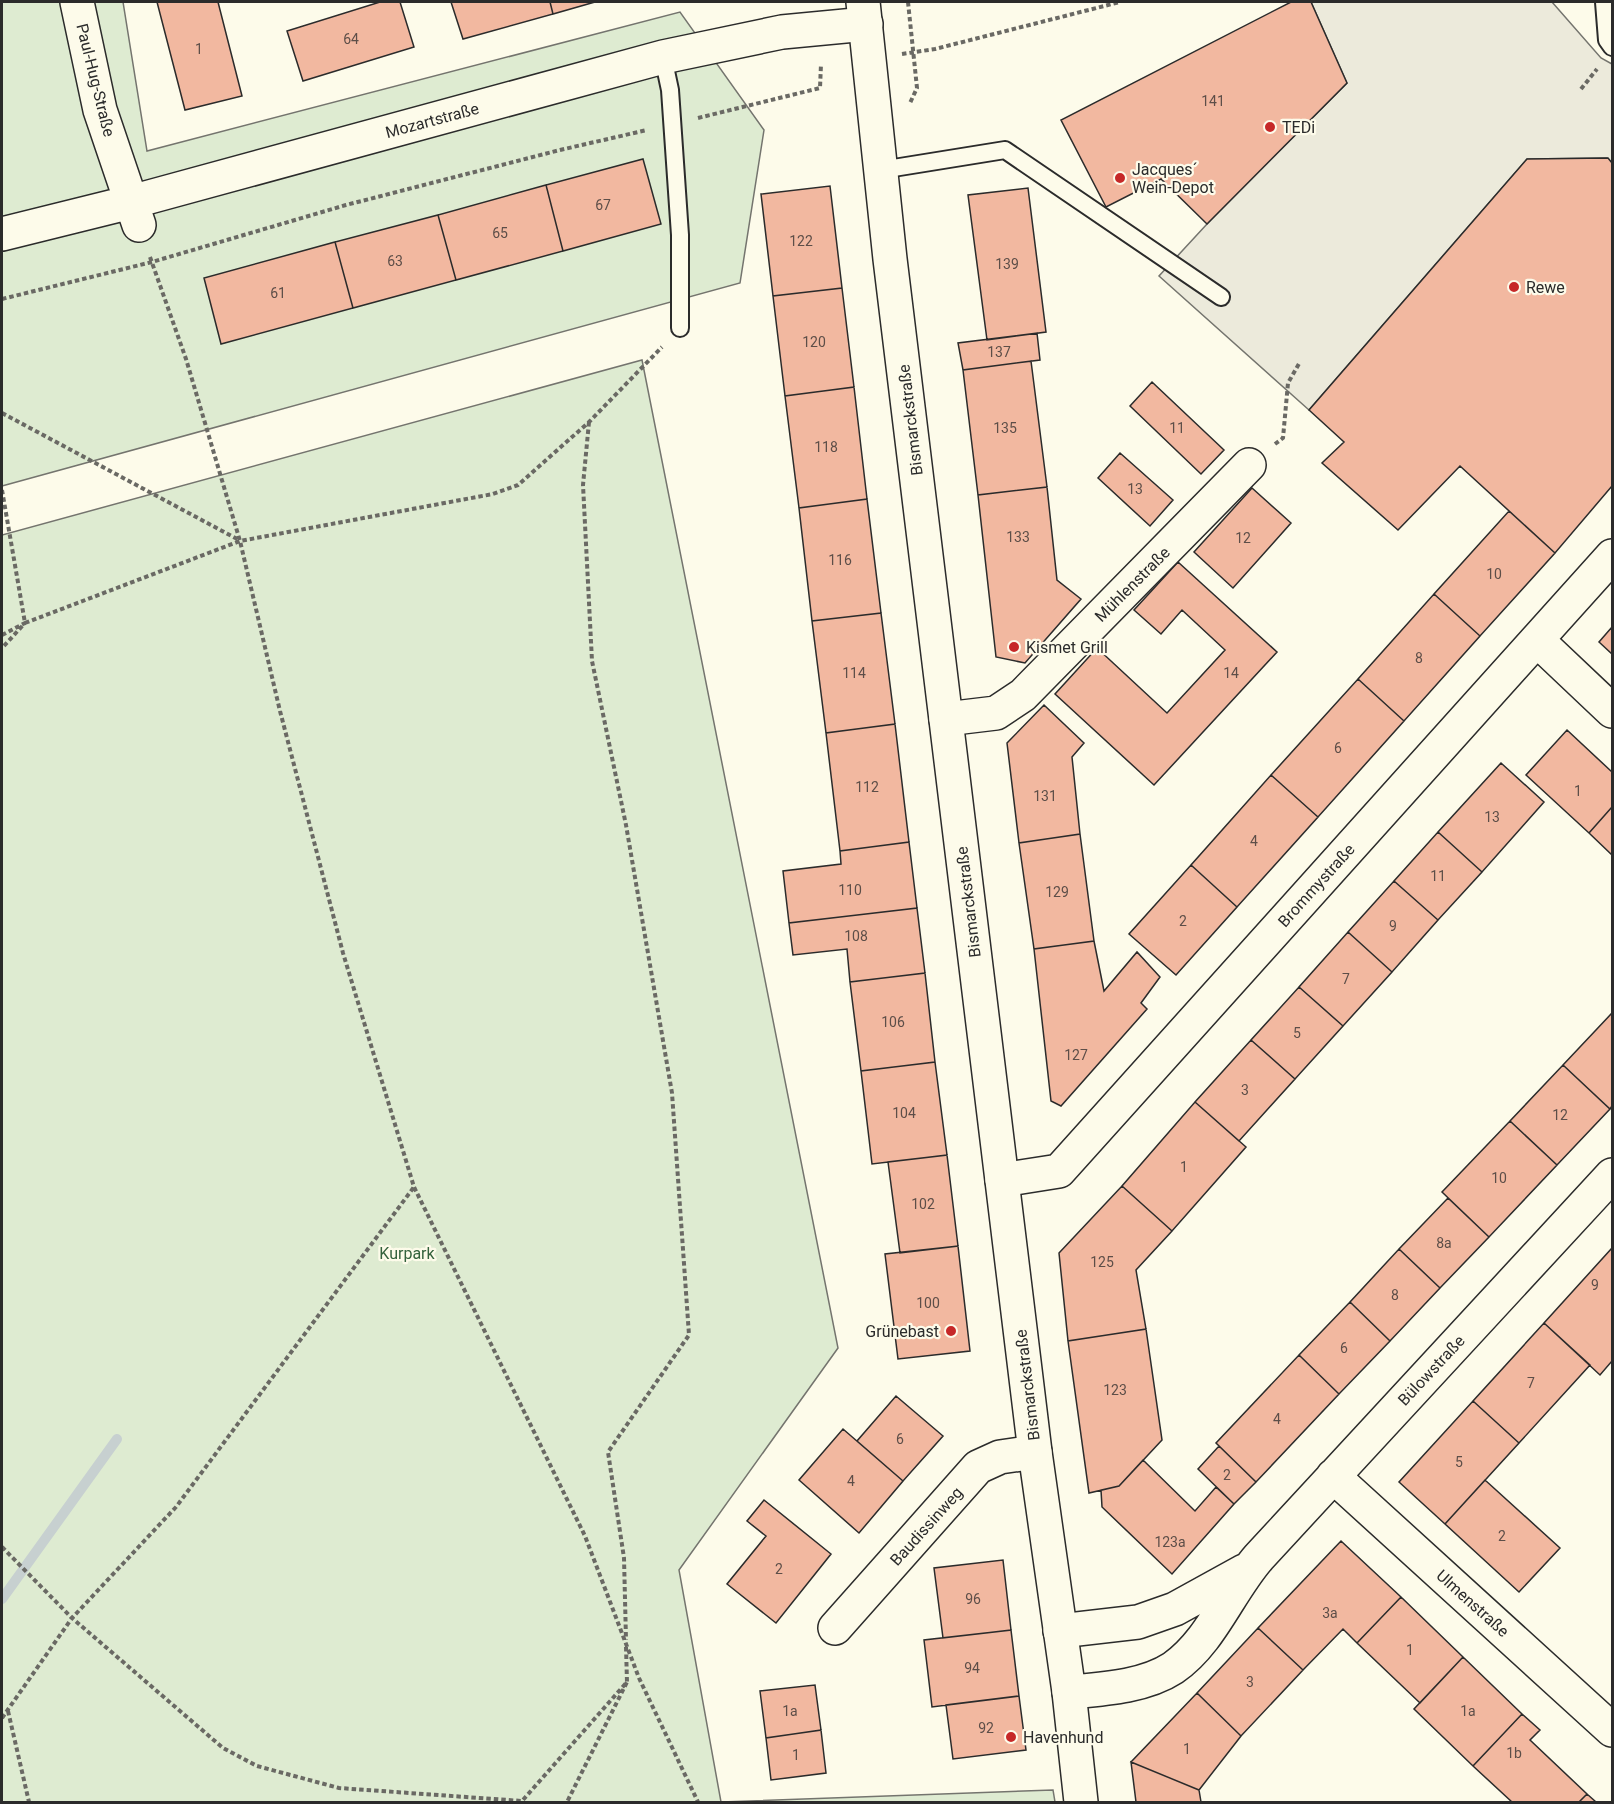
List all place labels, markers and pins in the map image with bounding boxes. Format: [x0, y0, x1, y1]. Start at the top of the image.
place label: TEDi [1282, 118, 1315, 137]
marker: TEDi [1263, 120, 1277, 134]
place label: Jacques´ Wein-Depot [1132, 160, 1214, 197]
marker: Jacques´ Wein-Depot [1113, 171, 1127, 185]
place label: Rewe [1526, 278, 1565, 297]
marker: Rewe [1507, 280, 1521, 294]
place label: Kismet Grill [1026, 638, 1108, 657]
marker: Kismet Grill [1007, 640, 1021, 654]
place label: Grünebast [865, 1322, 939, 1341]
marker: Grünebast [944, 1324, 958, 1338]
place label: Havenhund [1023, 1728, 1103, 1747]
marker: Havenhund [1004, 1730, 1018, 1744]

